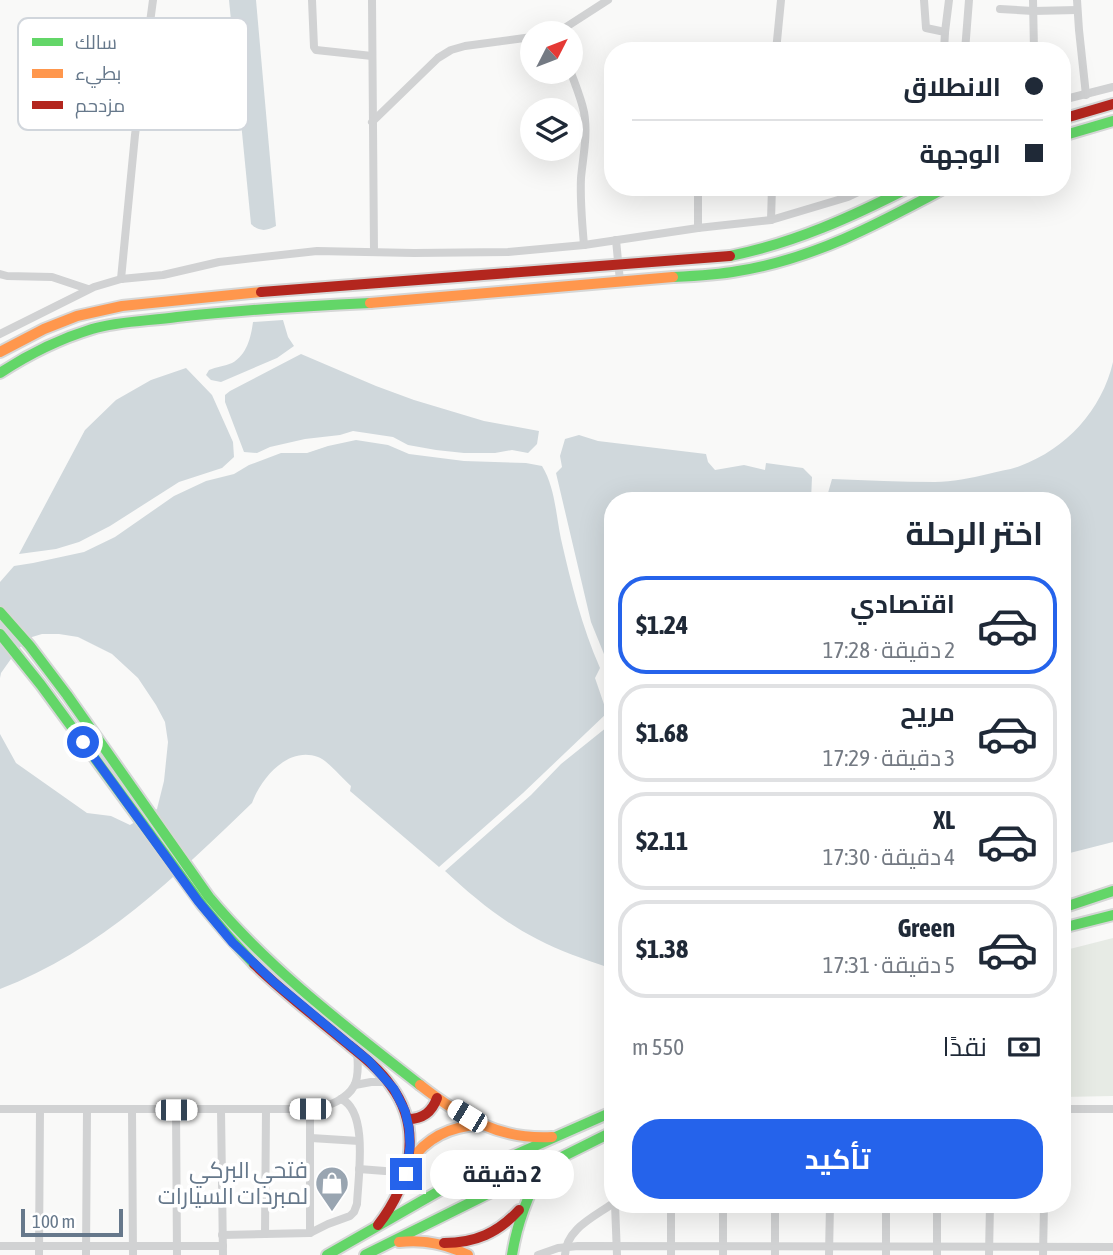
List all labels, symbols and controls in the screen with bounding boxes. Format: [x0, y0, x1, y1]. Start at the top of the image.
legend [18, 18, 248, 130]
north arrow [520, 21, 583, 84]
map controls [520, 21, 583, 161]
text: سالك [75, 31, 117, 53]
text: بطيء [75, 62, 121, 88]
text: الانطلاق [903, 72, 1001, 102]
text: مزدحم [75, 94, 125, 119]
button: layers [520, 98, 583, 161]
text: الوجهة [920, 139, 1001, 169]
text: اختر الرحلة [906, 515, 1043, 552]
text: اقتصادي [850, 589, 955, 619]
icon: car [976, 594, 1039, 657]
text: $1.24 [636, 610, 688, 640]
text: 2 دقيقة · 17:28 [823, 637, 955, 663]
text: مريح [900, 697, 955, 727]
icon: car [976, 702, 1039, 765]
text: $1.68 [636, 718, 688, 748]
route start [67, 726, 99, 758]
text: 3 دقيقة · 17:29 [823, 745, 955, 771]
text: XL [933, 805, 955, 835]
icon: car [976, 810, 1039, 873]
text: $2.11 [636, 826, 688, 856]
text: 4 دقيقة · 17:30 [823, 844, 955, 870]
text: Green [897, 913, 955, 943]
icon: car [976, 918, 1039, 981]
text: $1.38 [636, 934, 688, 964]
text: 5 دقيقة · 17:31 [823, 952, 955, 978]
icon: cash [1005, 1028, 1043, 1066]
text: نقدًا [943, 1032, 987, 1062]
text: 550 m [632, 1034, 684, 1060]
car [444, 1096, 491, 1136]
car [290, 1099, 332, 1120]
car [156, 1100, 198, 1121]
button: تأكيد [632, 1119, 1043, 1199]
callout: 2 دقيقة [430, 1150, 574, 1198]
place label: فتحي البركي لمبردات السيارات [158, 1157, 308, 1209]
route end [390, 1158, 422, 1190]
text: 2 دقيقة [463, 1161, 542, 1187]
shop icon: فتحي البركي لمبردات السيارات [313, 1164, 351, 1213]
scale bar [21, 1206, 122, 1238]
text: 100 m [32, 1210, 75, 1232]

